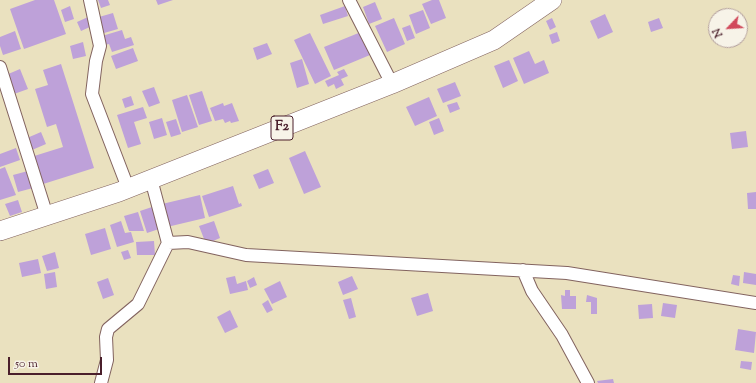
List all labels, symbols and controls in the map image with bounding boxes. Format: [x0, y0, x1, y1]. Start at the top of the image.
north arrow [708, 8, 748, 48]
text: N [709, 25, 727, 40]
road number: F2 [271, 116, 293, 140]
scale bar [10, 349, 104, 375]
text: 50 m [15, 355, 38, 373]

